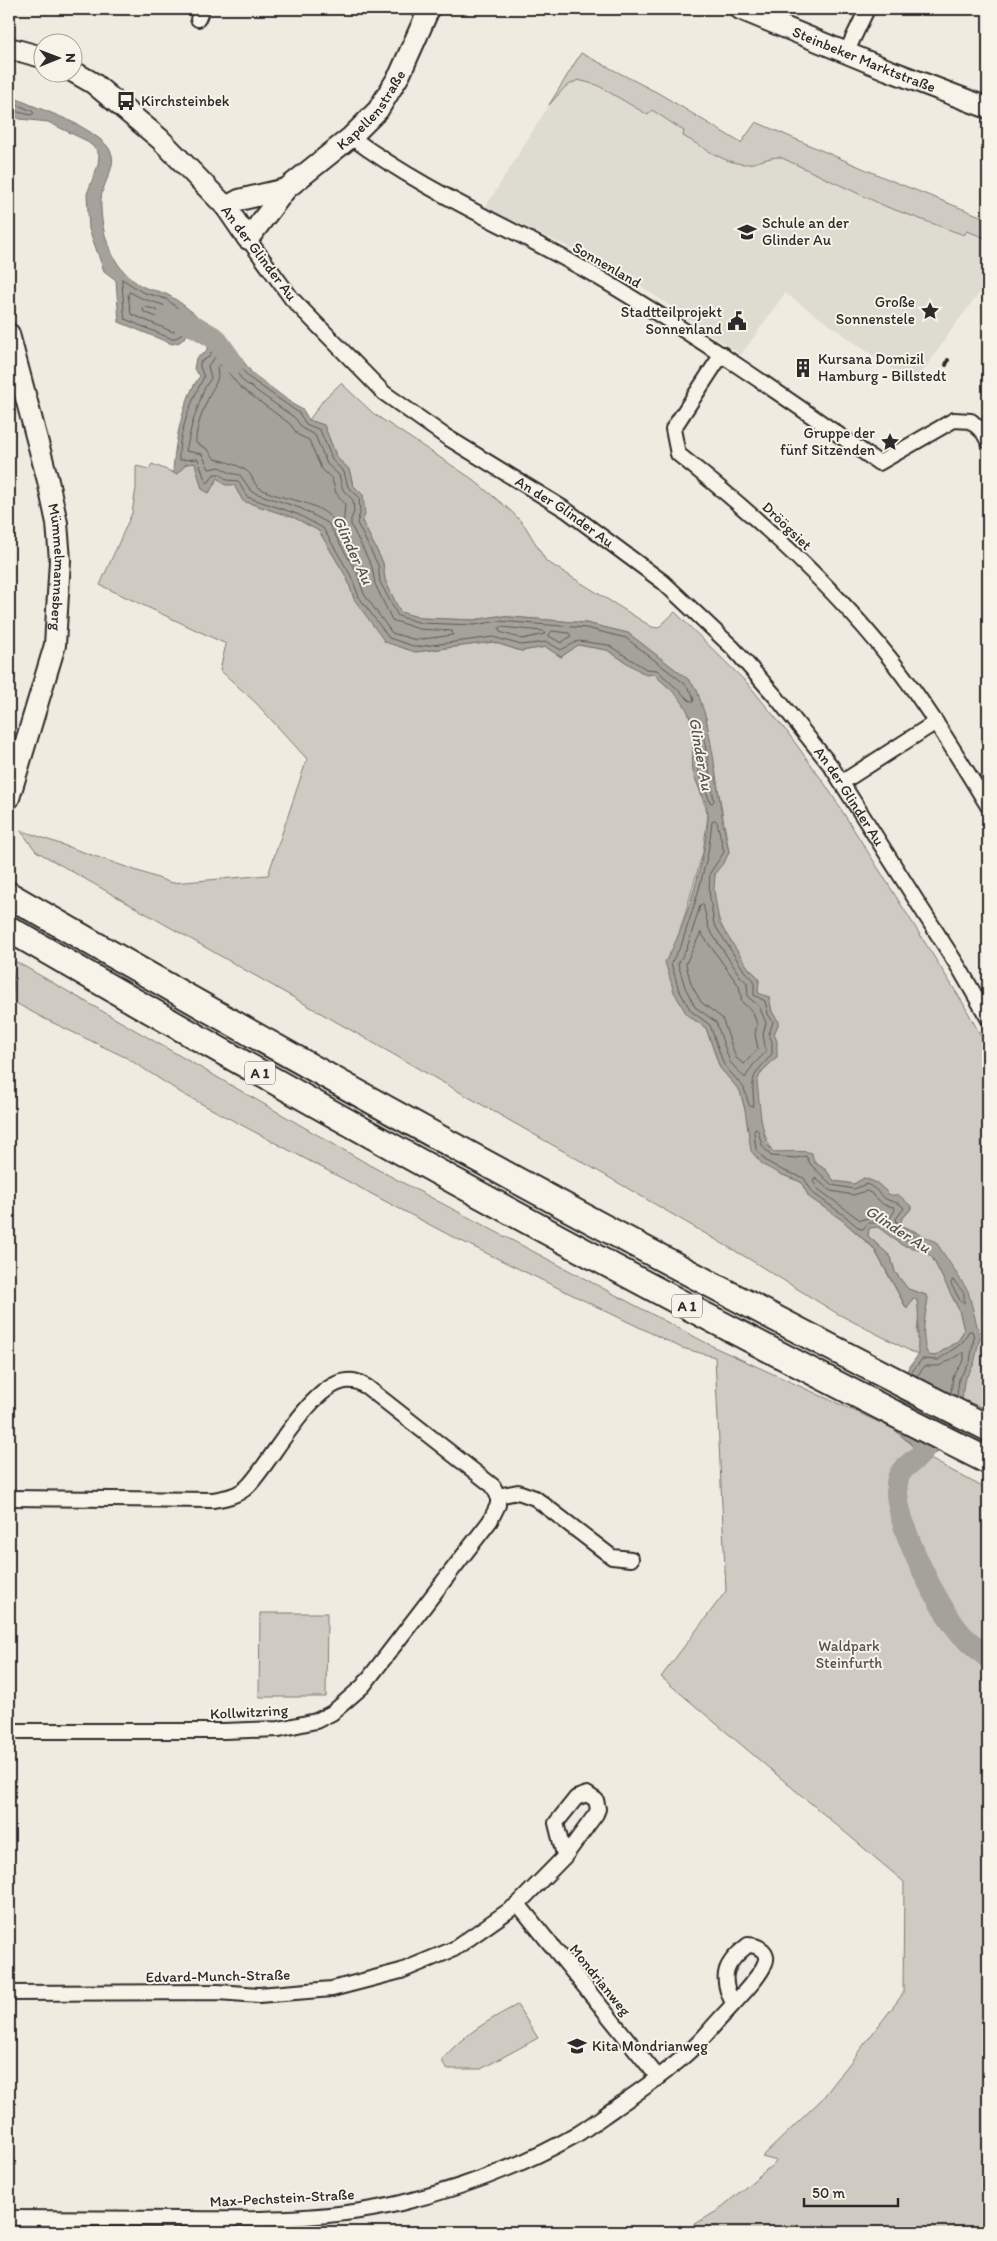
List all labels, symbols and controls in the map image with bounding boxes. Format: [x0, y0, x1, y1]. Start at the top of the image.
street label: Steinbeker Marktstraße [790, 23, 938, 96]
north arrow [32, 32, 82, 82]
text: N [62, 53, 79, 63]
street label: Kapellenstraße [333, 67, 409, 154]
bus stop icon: Kirchsteinbek [115, 90, 137, 112]
place label: Kirchsteinbek [141, 92, 230, 110]
street label: An der Glinder Au [217, 202, 301, 304]
place label: Schule an der Glinder Au [762, 214, 849, 249]
school or university icon: Schule an der Glinder Au [736, 221, 758, 243]
street label: Sonnenland [569, 238, 645, 292]
place label: Große Sonnenstele [836, 293, 915, 328]
place icon: Große Sonnenstele [919, 300, 941, 322]
place label: Stadtteilprojekt Sonnenland [621, 303, 722, 338]
public building icon: Stadtteilprojekt Sonnenland [726, 310, 748, 332]
place label: Kursana Domizil Hamburg - Billstedt [818, 350, 947, 385]
building icon: Kursana Domizil Hamburg - Billstedt [792, 357, 814, 379]
place label: Gruppe der fünf Sitzenden [780, 424, 875, 459]
place icon: Gruppe der fünf Sitzenden [879, 431, 901, 453]
street label: An der Glinder Au [512, 472, 617, 551]
street label: Dröögsiet [758, 498, 816, 554]
street label: Mümmelmannsberg [44, 501, 69, 632]
water label: Glinder Au [329, 513, 378, 588]
water label: Glinder Au [685, 716, 717, 793]
street label: An der Glinder Au [810, 743, 888, 849]
road number: A 1 [245, 1062, 275, 1084]
water label: Glinder Au [862, 1201, 935, 1258]
road number: A 1 [672, 1294, 702, 1318]
park label: Waldpark Steinfurth [816, 1637, 882, 1672]
street label: Kollwitzring [210, 1701, 289, 1723]
street label: Mondrianweg [566, 1940, 635, 2020]
street label: Edvard-Munch-Straße [145, 1966, 291, 1986]
school or university icon: Kita Mondrianweg [566, 2035, 588, 2057]
place label: Kita Mondrianweg [592, 2037, 708, 2055]
scale bar [804, 2176, 898, 2208]
text: 50 m [812, 2184, 845, 2202]
street label: Max-Pechstein-Straße [209, 2185, 355, 2211]

